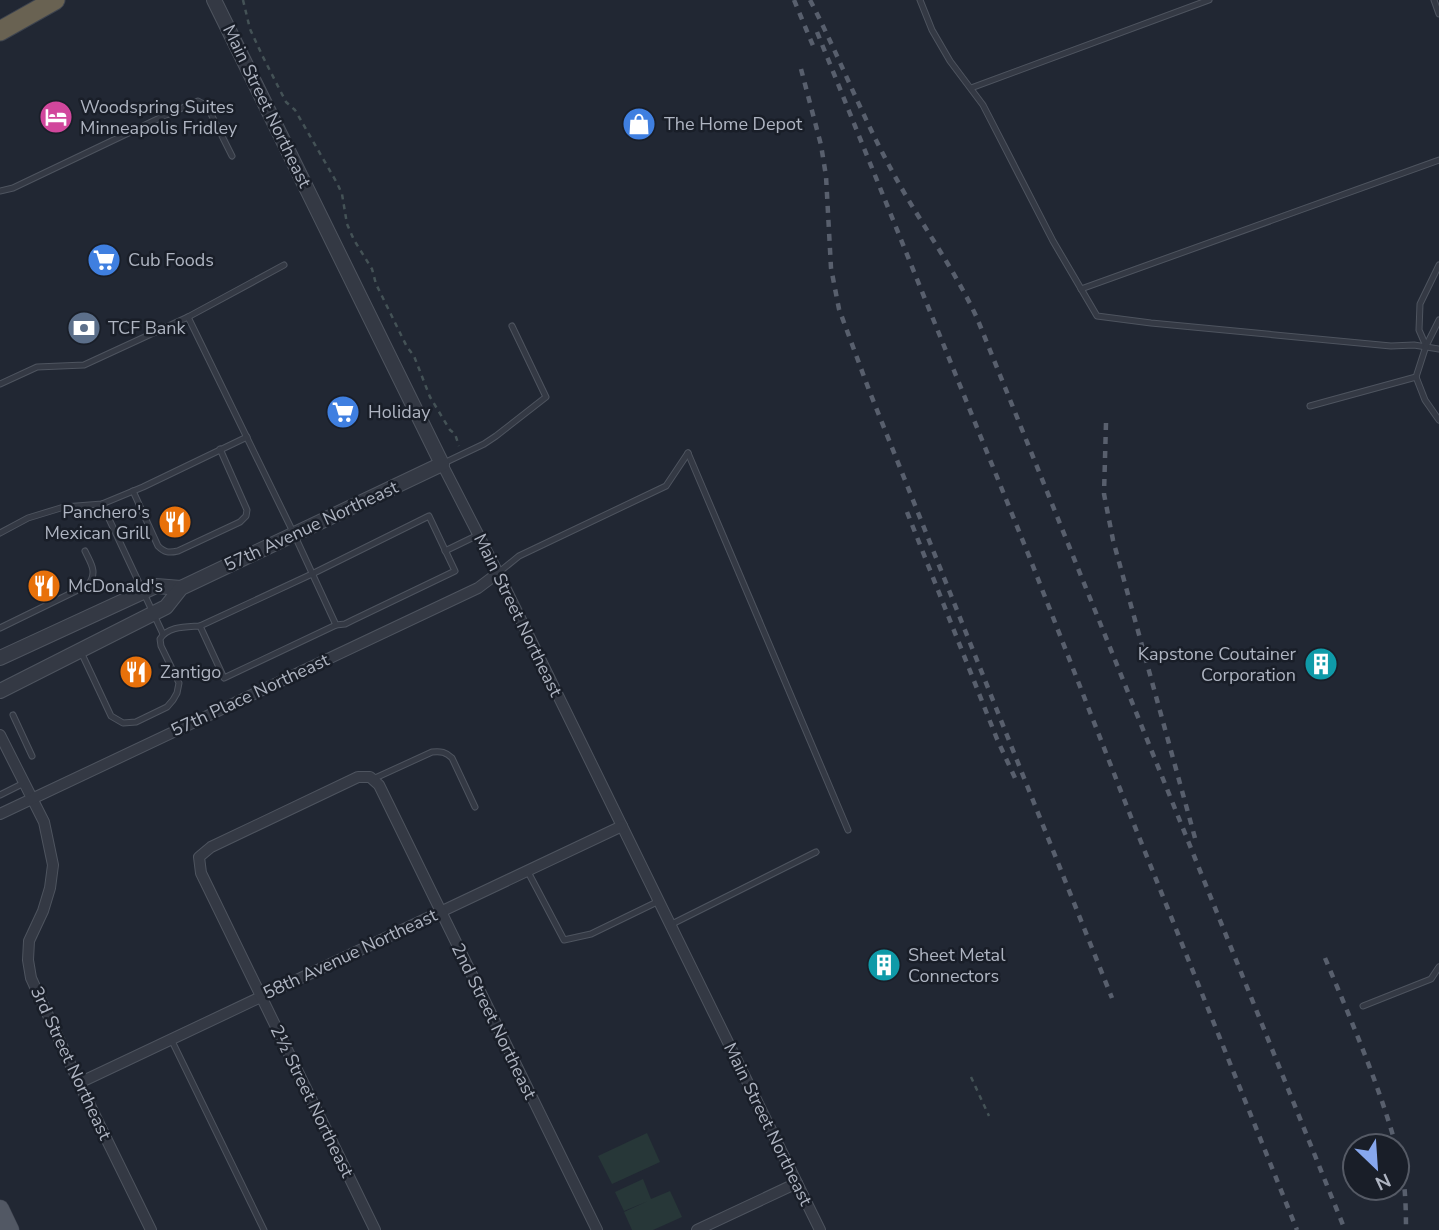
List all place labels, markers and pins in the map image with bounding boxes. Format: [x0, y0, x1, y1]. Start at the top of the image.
place label: Woodspring Suites Minneapolis Fridley [80, 95, 238, 140]
hotel icon: Woodspring Suites Minneapolis Fridley [37, 98, 75, 136]
shop icon: The Home Depot [620, 105, 658, 143]
place label: The Home Depot [664, 112, 803, 136]
supermarket icon: Cub Foods [85, 241, 123, 279]
place label: Cub Foods [128, 248, 214, 272]
bank icon: TCF Bank [65, 309, 103, 347]
place label: TCF Bank [108, 316, 187, 340]
supermarket icon: Holiday [324, 393, 362, 431]
place label: Holiday [368, 400, 431, 424]
place label: Panchero's Mexican Grill [44, 500, 151, 545]
restaurant icon: Panchero's Mexican Grill [156, 503, 194, 541]
restaurant icon: McDonald's [25, 567, 63, 605]
place label: McDonald's [68, 574, 163, 598]
place label: Kapstone Coutainer Corporation [1138, 642, 1297, 687]
building icon: Kapstone Coutainer Corporation [1302, 645, 1340, 683]
restaurant icon: Zantigo [117, 653, 155, 691]
place label: Zantigo [160, 660, 221, 684]
place label: Sheet Metal Connectors [908, 943, 1006, 988]
building icon: Sheet Metal Connectors [865, 946, 903, 984]

